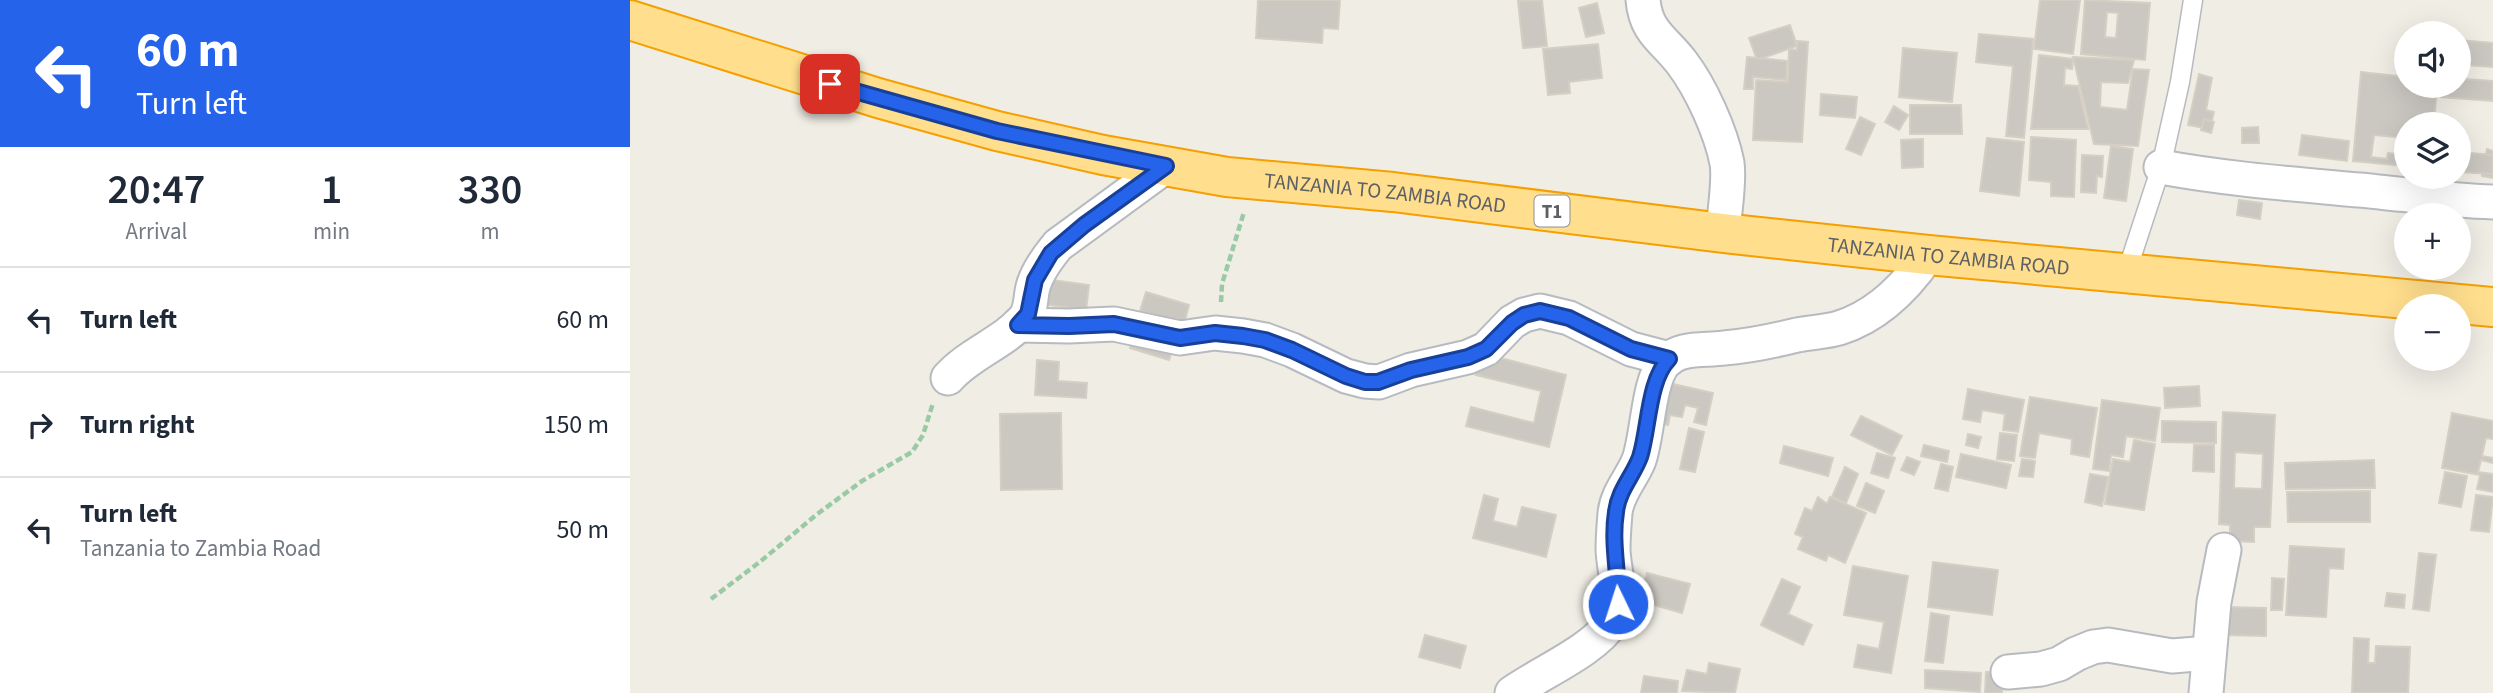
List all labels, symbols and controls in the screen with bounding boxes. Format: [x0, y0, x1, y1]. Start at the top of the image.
text: 60 m [136, 16, 240, 86]
map controls [2394, 21, 2471, 371]
button: sound [2394, 21, 2471, 98]
icon: left [21, 28, 112, 119]
pin [800, 54, 860, 114]
icon: arrive [811, 65, 849, 103]
text: Turn left [136, 81, 247, 127]
button: layers [2394, 112, 2471, 189]
text: 20:47 [108, 160, 205, 220]
text: 1 [321, 160, 342, 220]
text: 330 [458, 160, 522, 220]
street label: TANZANIA TO ZAMBIA ROAD [1263, 165, 1508, 221]
road number: T1 [1534, 196, 1570, 226]
button: + [2394, 203, 2471, 280]
text: Arrival [126, 215, 187, 248]
text: min [313, 215, 350, 248]
text: m [481, 215, 500, 248]
street label: TANZANIA TO ZAMBIA ROAD [1826, 229, 2071, 283]
button: − [2394, 294, 2471, 371]
icon: left [21, 301, 59, 339]
text: Turn left [80, 301, 177, 338]
text: 60 m [556, 301, 609, 338]
icon: right [21, 406, 59, 444]
text: Turn right [80, 406, 195, 443]
text: 150 m [543, 406, 609, 443]
text: Turn left [80, 495, 177, 532]
icon: left [21, 511, 59, 549]
text: 50 m [556, 511, 609, 548]
text: Tanzania to Zambia Road [80, 532, 321, 565]
position arrow [1581, 567, 1655, 641]

